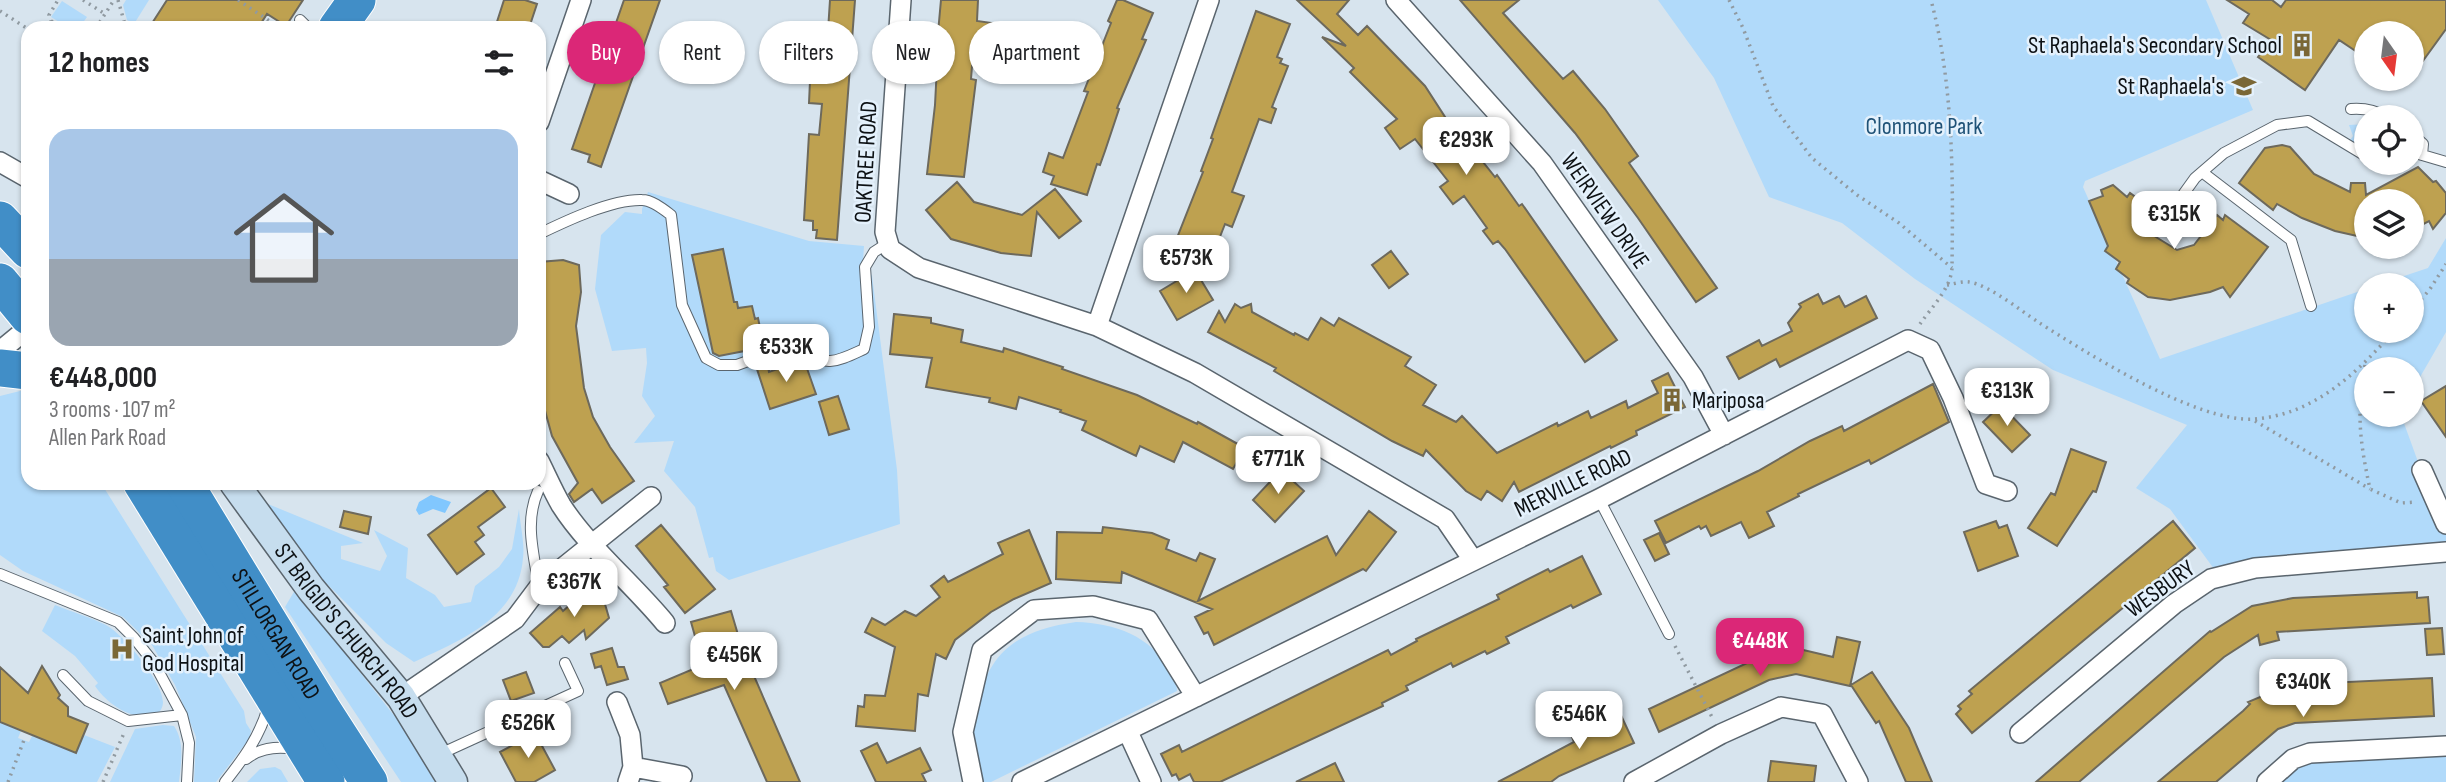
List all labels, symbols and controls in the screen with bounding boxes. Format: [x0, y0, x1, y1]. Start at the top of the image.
chip: Buy [567, 21, 645, 84]
chip: Rent [659, 21, 745, 84]
chip: Filters [759, 21, 858, 84]
chip: New [872, 21, 955, 84]
chip: Apartment [969, 21, 1104, 84]
north arrow [2354, 21, 2424, 91]
map controls [2354, 21, 2424, 427]
place label: St Raphaela's Secondary School [2028, 31, 2282, 60]
building icon: St Raphaela's Secondary School [2288, 31, 2316, 59]
icon: filters [480, 44, 518, 82]
text: 12 homes [49, 45, 150, 81]
place label: St Raphaela's [2117, 72, 2224, 101]
school or university icon: St Raphaela's [2230, 72, 2258, 100]
street label: OAKTREE ROAD [848, 100, 884, 224]
button: locate [2354, 105, 2424, 175]
park label: Clonmore Park [1866, 112, 1982, 141]
pin: €293K [1417, 118, 1515, 177]
text: €293K [1439, 126, 1493, 154]
street label: WEIRVIEW DRIVE [1554, 148, 1656, 274]
icon: home [221, 175, 347, 301]
button: layers [2354, 189, 2424, 259]
pin: €315K [2125, 191, 2223, 251]
text: €315K [2148, 200, 2200, 228]
pin: €573K [1137, 236, 1235, 295]
text: €573K [1159, 244, 1213, 272]
button: + [2354, 273, 2424, 343]
pin: €533K [737, 324, 835, 384]
text: €533K [759, 333, 813, 361]
button: − [2354, 357, 2424, 427]
text: €448,000 [49, 360, 157, 396]
pin: €313K [1958, 368, 2056, 428]
text: €313K [1980, 377, 2034, 405]
building icon: Mariposa [1658, 386, 1686, 414]
place label: Mariposa [1692, 386, 1765, 415]
text: 3 rooms · 107 m² [49, 396, 176, 424]
text: Allen Park Road [49, 424, 166, 452]
pin: €771K [1229, 436, 1327, 496]
street label: MERVILLE ROAD [1510, 442, 1636, 524]
text: €771K [1251, 445, 1305, 473]
street label: ST BRIGID'S CHURCH ROAD [268, 538, 425, 724]
street label: WESBURY [2119, 554, 2201, 624]
pin: €367K [525, 560, 623, 619]
street label: STILLORGAN ROAD [225, 563, 327, 705]
text: €367K [547, 568, 601, 596]
pin: €448K [1711, 618, 1809, 678]
place label: Saint John of God Hospital [142, 621, 245, 678]
text: €448K [1732, 627, 1788, 655]
pin: €456K [685, 632, 783, 692]
hospital icon: Saint John of God Hospital [108, 635, 136, 663]
text: €456K [706, 641, 762, 669]
pin: €340K [2254, 660, 2352, 719]
text: €340K [2275, 668, 2331, 696]
pin: €546K [1530, 692, 1628, 751]
pin: €526K [479, 700, 577, 760]
text: €546K [1552, 700, 1607, 728]
text: €526K [501, 709, 555, 737]

